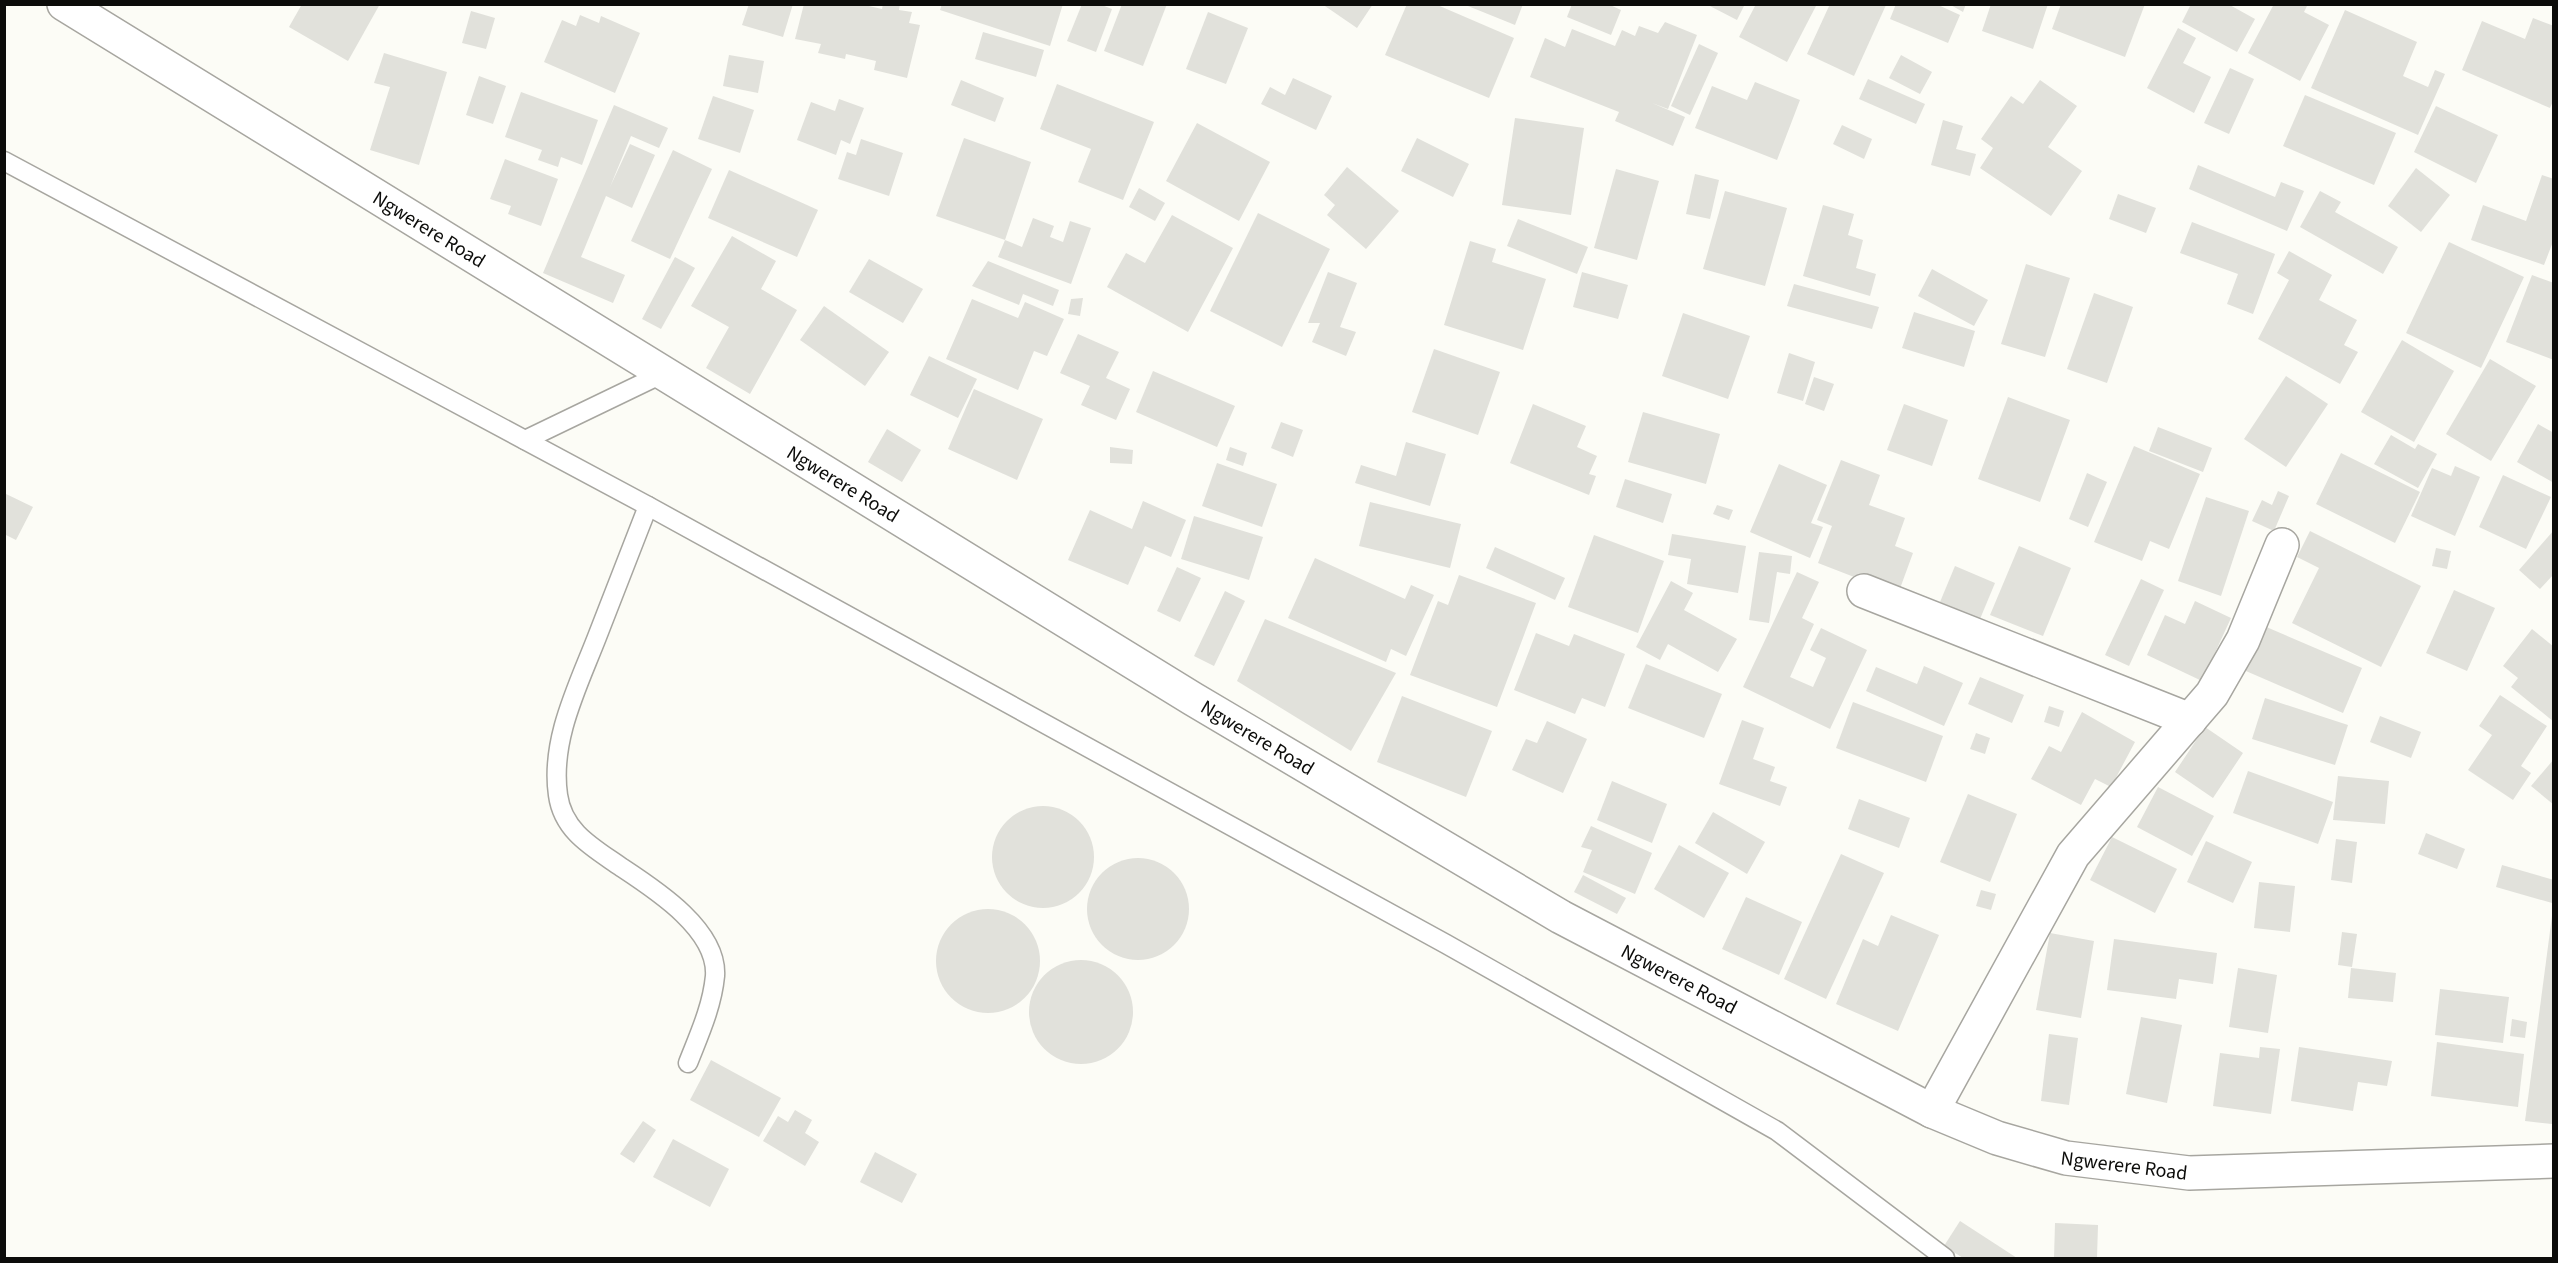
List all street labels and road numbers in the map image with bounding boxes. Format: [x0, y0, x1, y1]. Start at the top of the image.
street label: Ngwerere Road [367, 184, 490, 275]
street label: Ngwerere Road [781, 439, 904, 530]
street label: Ngwerere Road [1195, 694, 1319, 783]
street label: Ngwerere Road [1616, 938, 1742, 1022]
street label: Ngwerere Road [2059, 1144, 2189, 1188]

